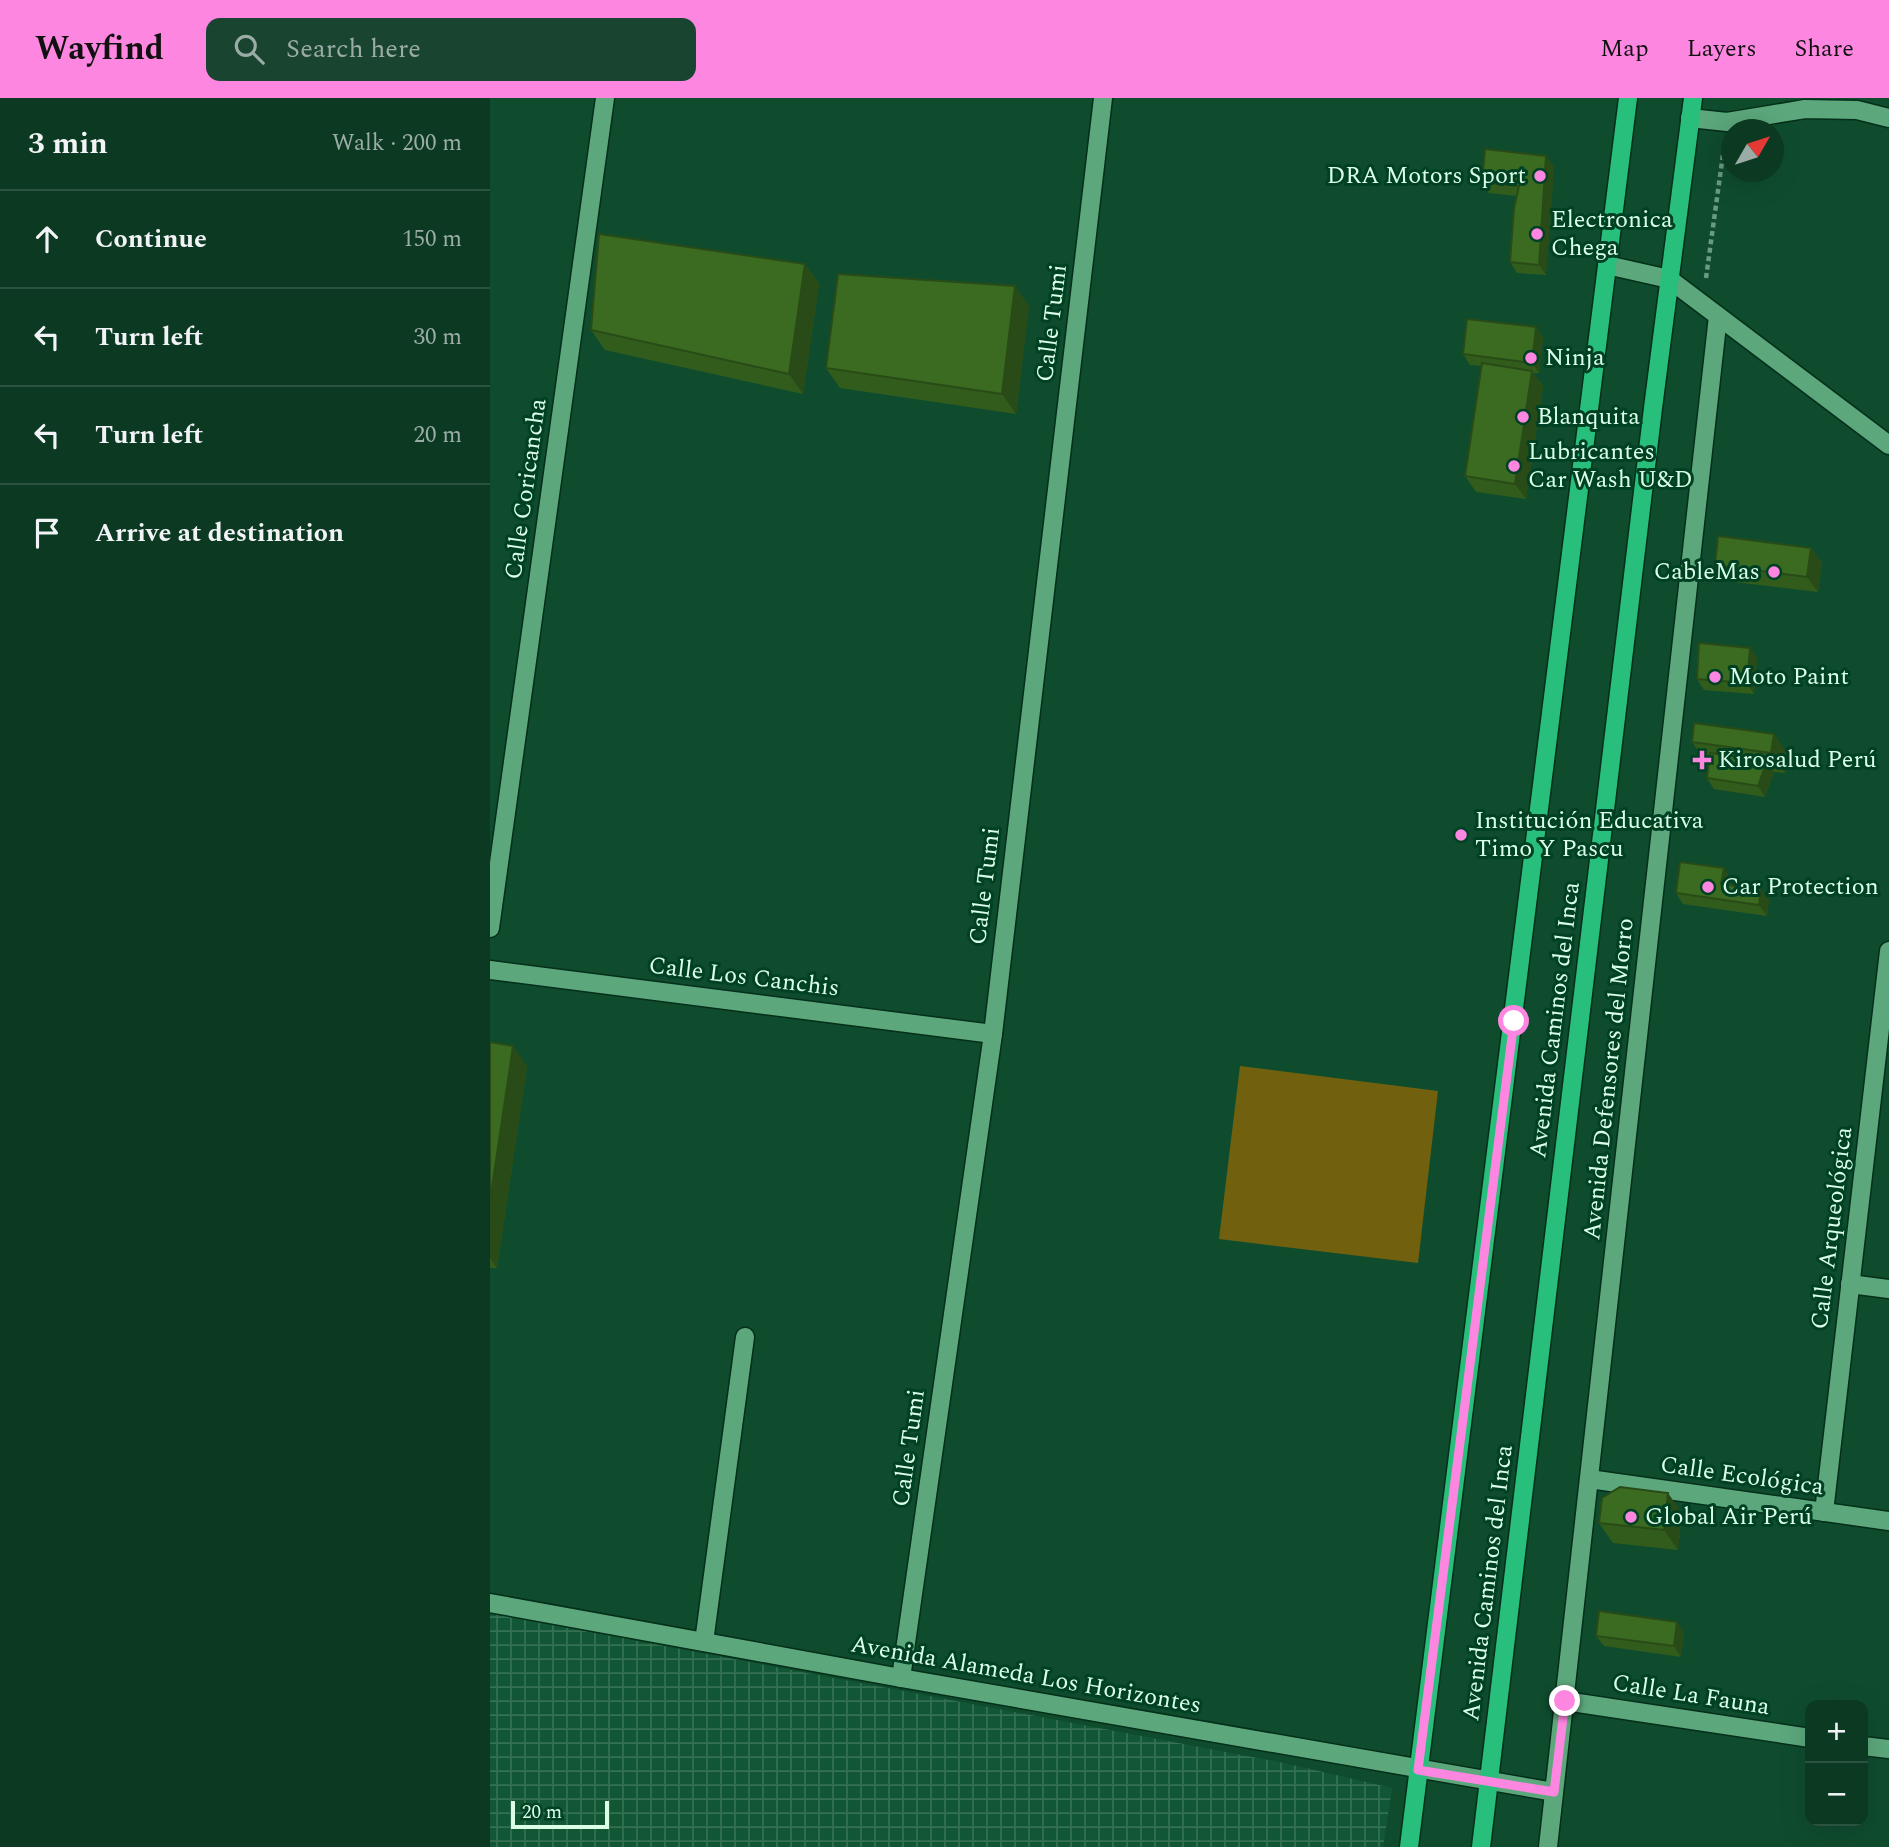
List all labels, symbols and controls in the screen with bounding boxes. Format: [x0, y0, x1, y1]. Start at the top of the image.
search box [206, 18, 696, 81]
text: Wayfind [35, 24, 164, 74]
text: Search here [286, 29, 421, 69]
icon: search [230, 30, 268, 68]
text: Map [1600, 31, 1649, 67]
text: Layers [1687, 31, 1757, 67]
text: Share [1795, 31, 1854, 67]
north arrow [1721, 119, 1784, 182]
text: 3 min [28, 121, 108, 167]
text: Walk · 200 m [332, 126, 462, 161]
place label: DRA Motors Sport [1327, 158, 1526, 194]
marker: DRA Motors Sport [1532, 168, 1548, 184]
place label: Electronica Chega [1551, 202, 1673, 266]
text: Continue [95, 219, 207, 259]
icon: ahead [28, 220, 66, 258]
text: 150 m [402, 222, 462, 257]
marker: Electronica Chega [1529, 226, 1545, 242]
street label: Calle Tumi [1027, 262, 1077, 384]
text: Turn left [95, 317, 203, 357]
icon: left [28, 318, 66, 356]
text: 30 m [413, 320, 462, 355]
place label: Ninja [1545, 340, 1605, 376]
marker: Ninja [1523, 350, 1539, 366]
street label: Calle Coricancha [495, 396, 557, 582]
place label: Blanquita [1537, 399, 1640, 435]
marker: Blanquita [1515, 409, 1531, 425]
text: Turn left [95, 415, 203, 455]
icon: left [28, 416, 66, 454]
text: 20 m [413, 418, 462, 453]
place label: Lubricantes Car Wash U&D [1528, 434, 1693, 498]
marker: Lubricantes Car Wash U&D [1506, 458, 1522, 474]
text: Arrive at destination [95, 513, 344, 553]
icon: arrive [28, 514, 66, 552]
place label: CableMas [1654, 554, 1760, 590]
marker: CableMas [1766, 564, 1782, 580]
place label: Moto Paint [1729, 659, 1849, 695]
marker: Moto Paint [1707, 669, 1723, 685]
place label: Kirosalud Perú [1718, 742, 1876, 778]
marker: Kirosalud Perú [1692, 750, 1712, 770]
place label: Institución Educativa Timo Y Pascu [1475, 803, 1704, 867]
street label: Calle Tumi [960, 825, 1010, 947]
marker: Institución Educativa Timo Y Pascu [1453, 827, 1469, 843]
place label: Car Protection [1722, 869, 1879, 905]
marker: Car Protection [1700, 879, 1716, 895]
street label: Avenida Caminos del Inca [1520, 880, 1590, 1160]
street label: Avenida Defensores del Morro [1574, 916, 1644, 1242]
street label: Calle Los Canchis [647, 947, 841, 1007]
route start [1498, 1005, 1529, 1036]
street label: Calle Arqueológica [1802, 1125, 1862, 1331]
street label: Calle Tumi [883, 1387, 935, 1509]
street label: Avenida Caminos del Inca [1453, 1443, 1523, 1723]
street label: Calle Ecológica [1658, 1447, 1826, 1505]
place label: Global Air Perú [1645, 1499, 1812, 1535]
marker: Global Air Perú [1623, 1509, 1639, 1525]
street label: Avenida Alameda Los Horizontes [848, 1626, 1204, 1724]
street label: Calle La Fauna [1610, 1665, 1772, 1725]
route end [1549, 1685, 1580, 1716]
map controls [1805, 1700, 1868, 1826]
button: + [1805, 1700, 1868, 1763]
button: − [1805, 1763, 1868, 1826]
scale bar [511, 1798, 609, 1830]
text: 20 m [522, 1798, 562, 1827]

